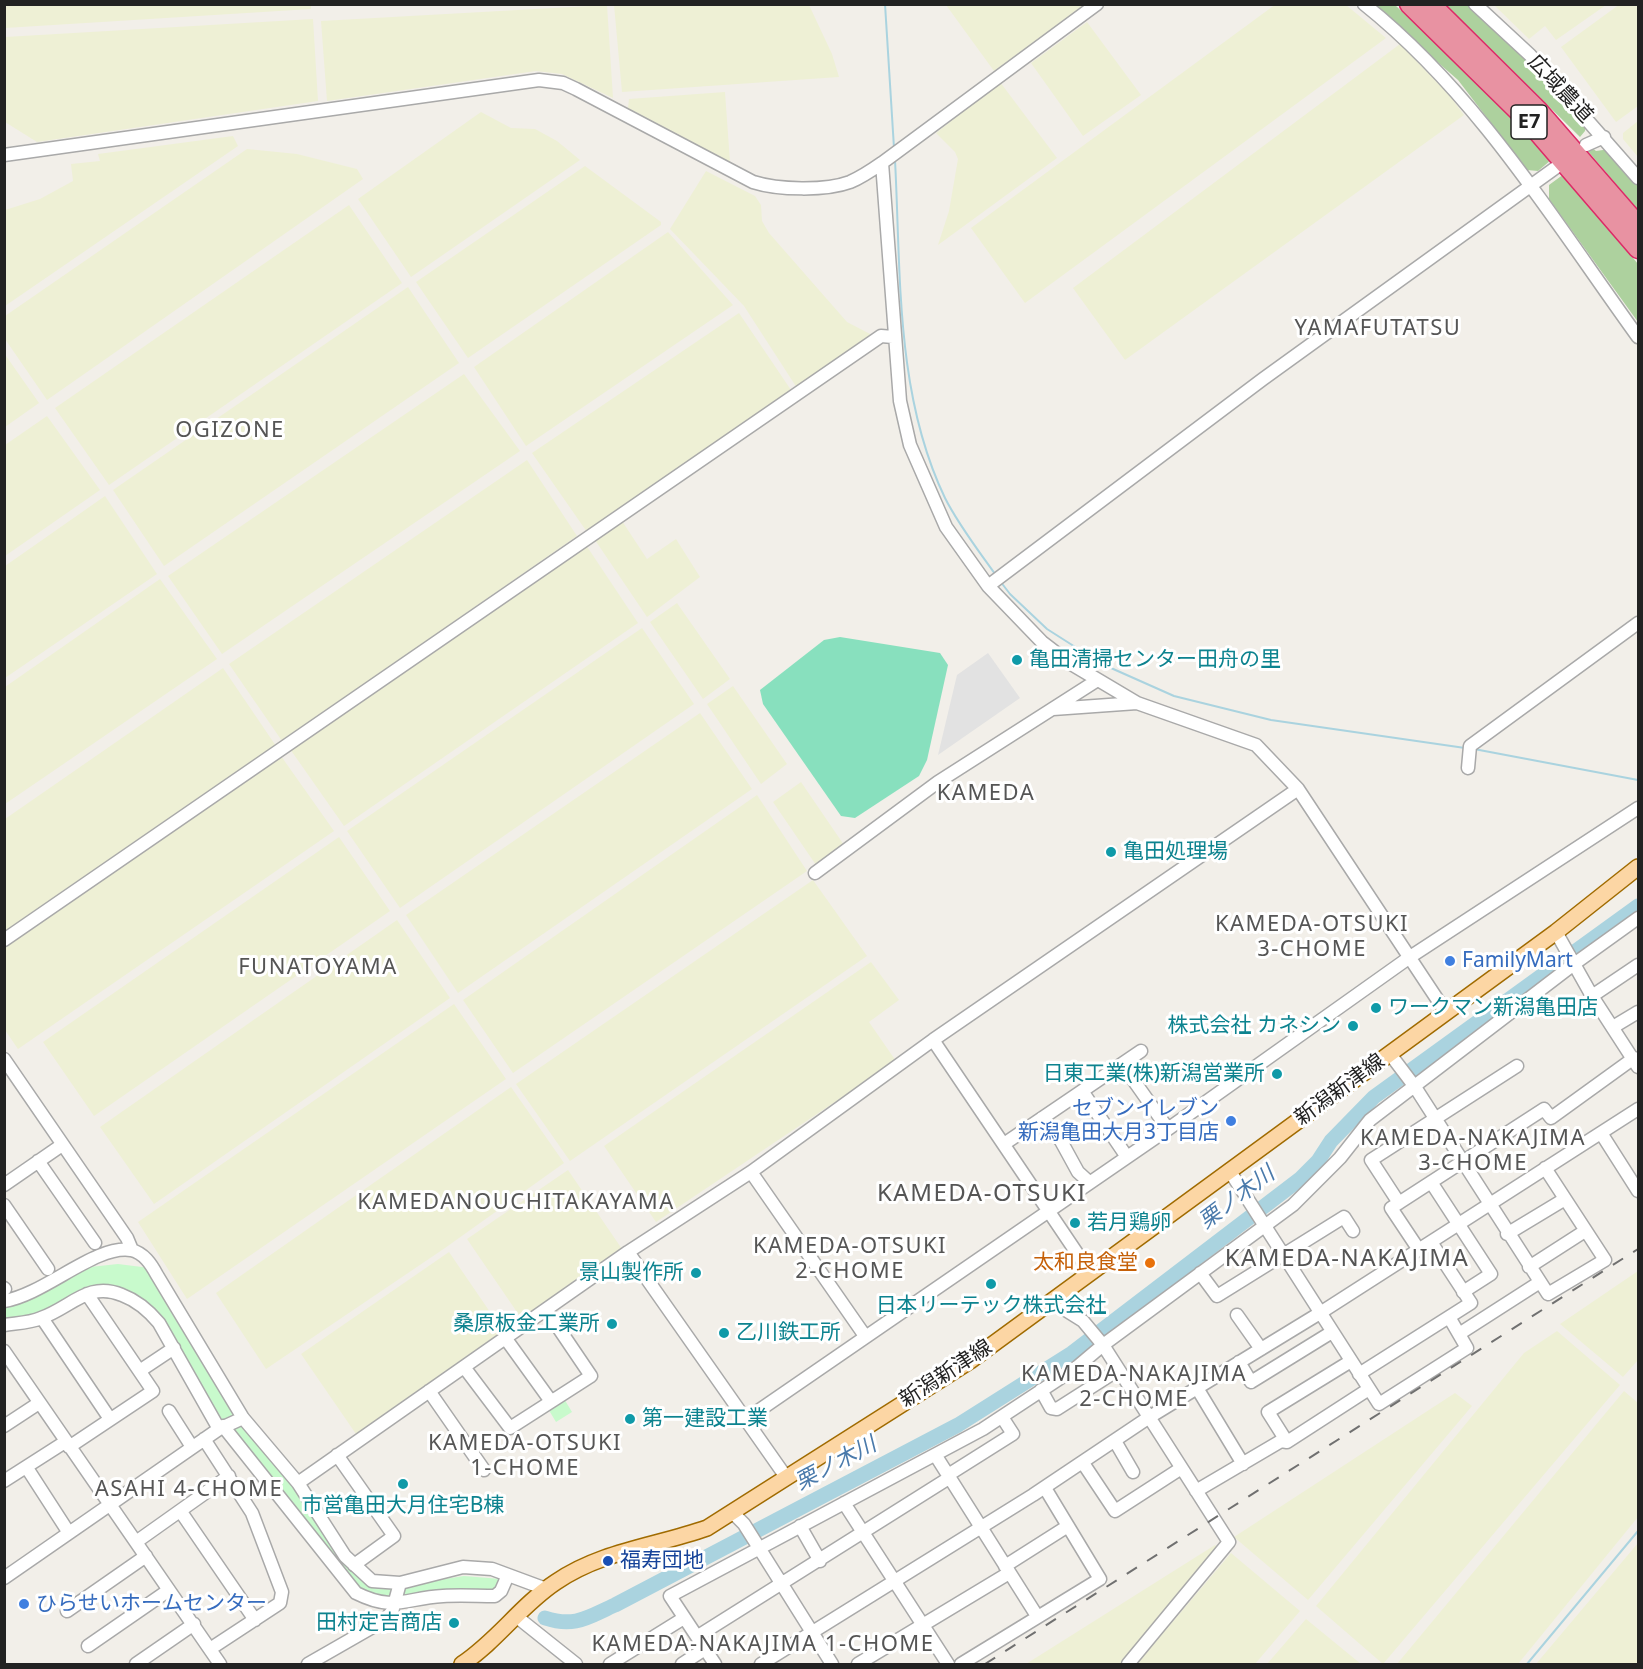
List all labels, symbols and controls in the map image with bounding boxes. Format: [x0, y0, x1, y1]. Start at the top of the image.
street label: 広域農道 [1522, 50, 1598, 128]
road number: E7 [1511, 105, 1547, 139]
district label: YAMAFUTATSU [1295, 316, 1461, 342]
district label: OGIZONE [175, 418, 285, 444]
place label: 亀田清掃センター田舟の里 [1029, 647, 1281, 673]
marker: 亀田清掃センター田舟の里 [1010, 653, 1024, 667]
district label: KAMEDA [937, 781, 1035, 807]
place label: 亀田処理場 [1123, 839, 1228, 865]
marker: 亀田処理場 [1104, 845, 1118, 859]
district label: KAMEDA-OTSUKI 3-CHOME [1215, 912, 1409, 963]
place label: FamilyMart [1462, 948, 1573, 974]
marker: FamilyMart [1443, 954, 1457, 968]
district label: FUNATOYAMA [238, 955, 398, 981]
place label: ワークマン新潟亀田店 [1388, 995, 1598, 1021]
marker: ワークマン新潟亀田店 [1369, 1001, 1383, 1015]
place label: 株式会社 カネシン [1168, 1013, 1341, 1039]
marker: 株式会社 カネシン [1346, 1019, 1360, 1033]
street label: 新潟新津線 [1290, 1049, 1390, 1131]
place label: 日東工業(株)新潟営業所 [1042, 1061, 1265, 1087]
marker: 日東工業(株)新潟営業所 [1270, 1067, 1284, 1081]
place label: セブンイレブン 新潟亀田大月3丁目店 [1018, 1096, 1219, 1146]
marker: セブンイレブン 新潟亀田大月3丁目店 [1224, 1114, 1238, 1128]
district label: KAMEDA-NAKAJIMA 3-CHOME [1360, 1126, 1586, 1178]
water label: 栗ノ木川 [1194, 1161, 1280, 1235]
district label: KAMEDA-OTSUKI [877, 1180, 1087, 1208]
district label: KAMEDANOUCHITAKAYAMA [357, 1190, 675, 1216]
place label: 若月鶏卵 [1087, 1210, 1171, 1236]
marker: 若月鶏卵 [1068, 1216, 1082, 1230]
district label: KAMEDA-OTSUKI 2-CHOME [753, 1234, 947, 1286]
district label: KAMEDA-NAKAJIMA [1225, 1245, 1469, 1273]
place label: 太和良食堂 [1033, 1250, 1138, 1276]
marker: 太和良食堂 [1143, 1256, 1157, 1270]
place label: 景山製作所 [579, 1260, 684, 1286]
marker: 景山製作所 [689, 1266, 703, 1280]
marker: 日本リーテック株式会社 [984, 1277, 998, 1291]
place label: 日本リーテック株式会社 [876, 1293, 1106, 1319]
place label: 桑原板金工業所 [453, 1311, 600, 1337]
marker: 桑原板金工業所 [605, 1317, 619, 1331]
place label: 乙川鉄工所 [736, 1320, 841, 1346]
marker: 乙川鉄工所 [717, 1326, 731, 1340]
street label: 新潟新津線 [895, 1335, 997, 1413]
district label: KAMEDA-NAKAJIMA 2-CHOME [1021, 1362, 1247, 1414]
place label: 第一建設工業 [642, 1406, 768, 1432]
marker: 第一建設工業 [623, 1412, 637, 1426]
district label: KAMEDA-OTSUKI 1-CHOME [428, 1431, 622, 1482]
water label: 栗ノ木川 [791, 1432, 881, 1496]
district label: ASAHI 4-CHOME [95, 1477, 283, 1503]
marker: 市営亀田大月住宅B棟 [396, 1477, 410, 1491]
place label: 市営亀田大月住宅B棟 [302, 1493, 504, 1519]
place label: 福寿団地 [620, 1548, 704, 1574]
marker: 福寿団地 [601, 1554, 615, 1568]
place label: ひらせいホームセンター [36, 1591, 267, 1617]
marker: ひらせいホームセンター [17, 1597, 31, 1611]
place label: 田村定吉商店 [316, 1610, 442, 1636]
marker: 田村定吉商店 [447, 1616, 461, 1630]
district label: KAMEDA-NAKAJIMA 1-CHOME [591, 1632, 935, 1658]

